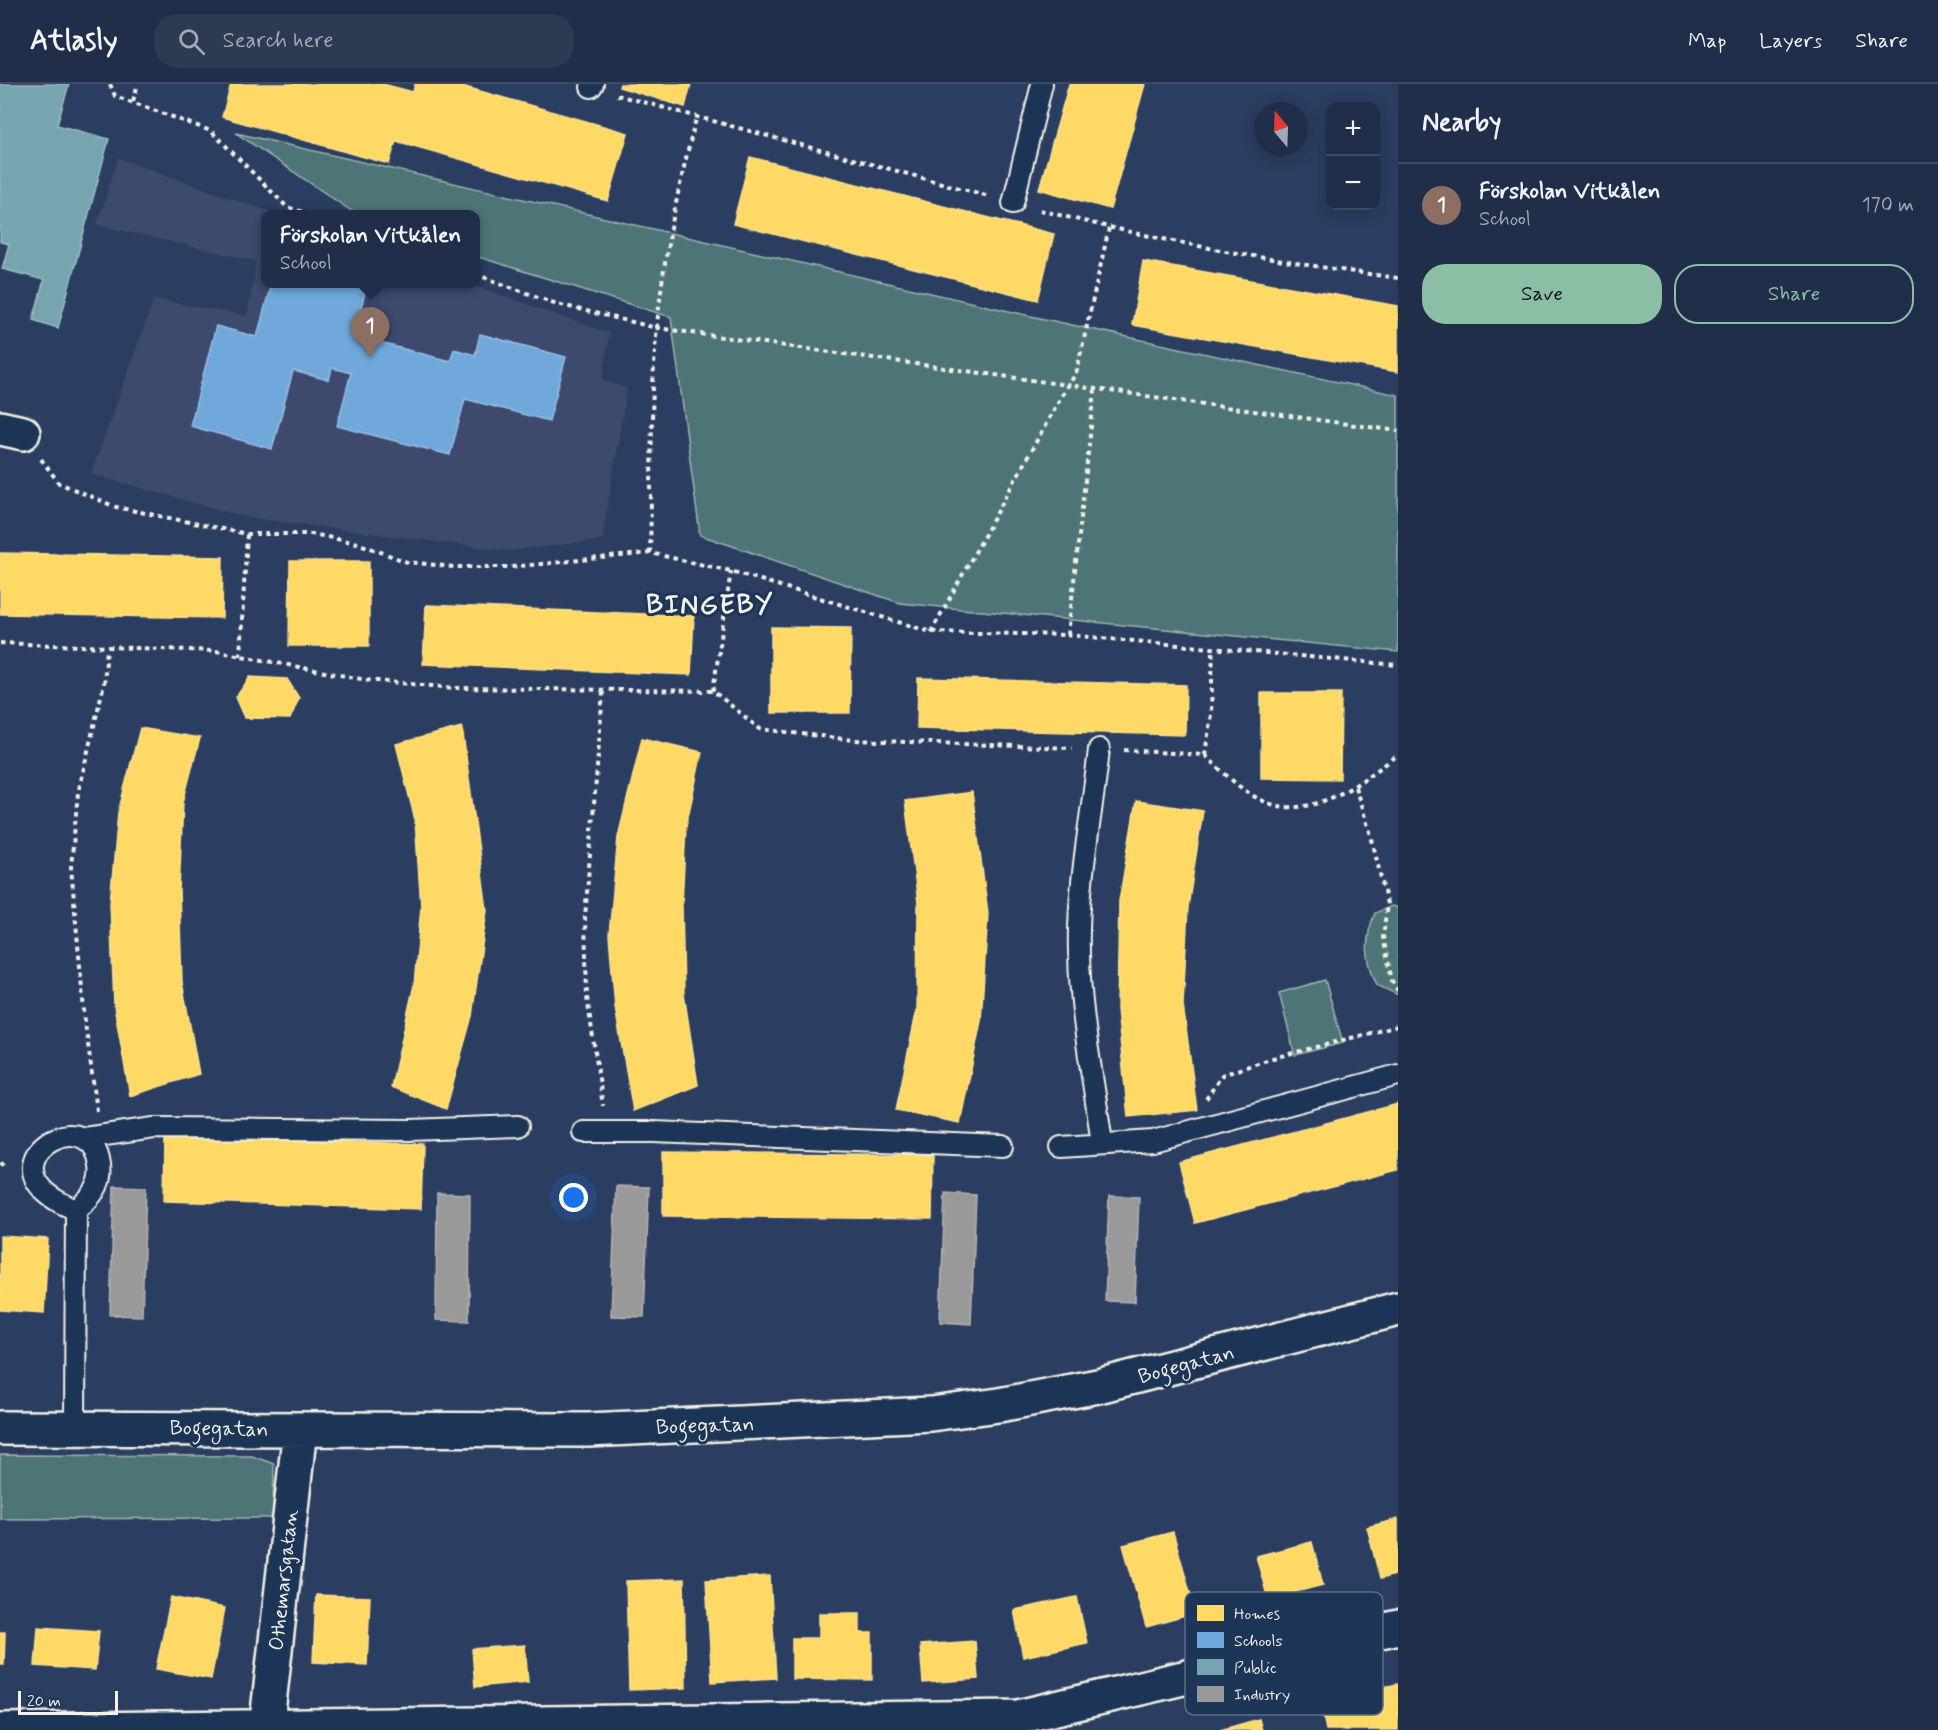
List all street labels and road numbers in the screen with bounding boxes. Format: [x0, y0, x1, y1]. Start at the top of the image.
street label: Bogegatan [1135, 1339, 1238, 1393]
street label: Bogegatan [655, 1410, 755, 1444]
street label: Bogegatan [169, 1414, 269, 1446]
street label: Othemarsgatan [263, 1508, 305, 1652]

